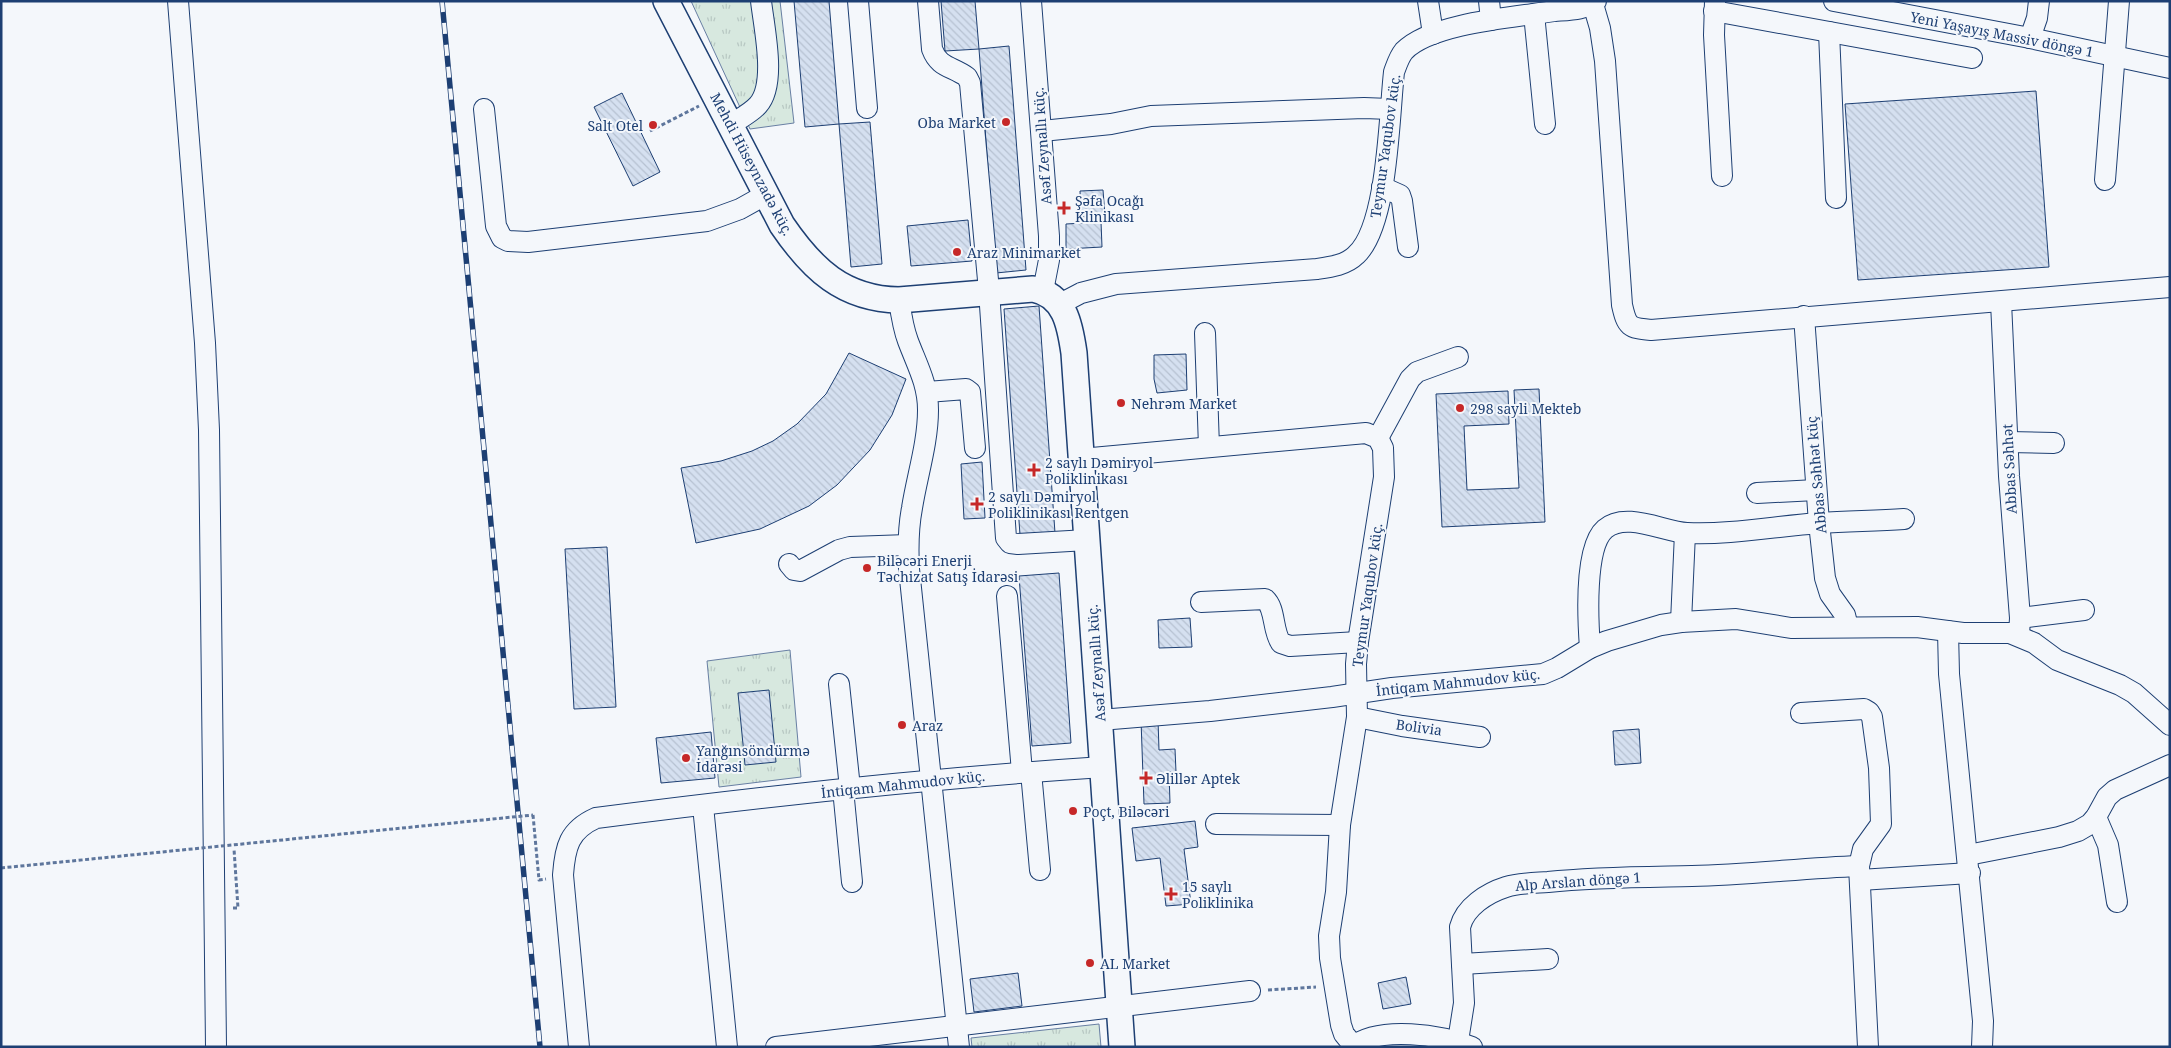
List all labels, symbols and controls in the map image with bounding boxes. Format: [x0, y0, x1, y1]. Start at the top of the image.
street label: Yeni Yaşayış Massiv döngə 1 [1908, 7, 2095, 61]
street label: Teymur Yaqubov küç. [1366, 73, 1404, 219]
street label: Asəf Zeynallı küç. [1028, 87, 1056, 205]
street label: Mehdi Hüseynzadə küç. [706, 89, 798, 239]
place label: Oba Market [918, 113, 996, 132]
place label: Salt Otel [587, 116, 644, 135]
marker: Oba Market [1000, 116, 1012, 128]
marker: Salt Otel [647, 119, 659, 131]
place label: Şəfa Ocağı Klinikası [1075, 191, 1144, 226]
marker: Şəfa Ocağı Klinikası [1057, 201, 1071, 215]
place label: Araz Minimarket [967, 243, 1081, 262]
marker: Araz Minimarket [951, 246, 963, 258]
place label: Nehrəm Market [1131, 394, 1237, 413]
marker: Nehrəm Market [1115, 397, 1127, 409]
place label: 298 sayli Mekteb [1470, 399, 1581, 418]
marker: 298 sayli Mekteb [1454, 402, 1466, 414]
street label: Abbas Səhhət küç [1801, 415, 1831, 535]
street label: Abbas Səhhət [1997, 423, 2021, 515]
place label: 2 saylı Dəmiryol Poliklinikası [1045, 453, 1154, 488]
marker: 2 saylı Dəmiryol Poliklinikası [1027, 463, 1041, 477]
place label: 2 saylı Dəmiryol Poliklinikası Rentgen [988, 487, 1129, 522]
marker: 2 saylı Dəmiryol Poliklinikası Rentgen [970, 497, 984, 511]
street label: Teymur Yaqubov küç. [1348, 522, 1386, 668]
place label: Biləcəri Enerji Təchizat Satış İdarəsi [877, 551, 1019, 586]
marker: Biləcəri Enerji Təchizat Satış İdarəsi [861, 562, 873, 574]
street label: Asəf Zeynallı küç. [1082, 604, 1110, 722]
street label: İntiqam Mahmudov küç. [1375, 664, 1541, 700]
street label: Bolivia [1395, 714, 1443, 740]
place label: Araz [912, 716, 943, 735]
marker: Araz [896, 719, 908, 731]
place label: Yanğınsöndürmə İdarəsi [695, 741, 810, 776]
marker: Yanğınsöndürmə İdarəsi [680, 752, 692, 764]
street label: İntiqam Mahmudov küç. [820, 766, 986, 802]
place label: Əlillər Aptek [1156, 769, 1241, 788]
marker: Əlillər Aptek [1140, 772, 1152, 784]
place label: Poçt, Biləcəri [1083, 802, 1170, 821]
marker: Poçt, Biləcəri [1067, 805, 1079, 817]
street label: Alp Arslan döngə 1 [1514, 867, 1642, 895]
place label: 15 saylı Poliklinika [1182, 877, 1254, 912]
marker: 15 saylı Poliklinika [1164, 887, 1178, 901]
place label: AL Market [1100, 954, 1170, 973]
marker: AL Market [1084, 957, 1096, 969]

